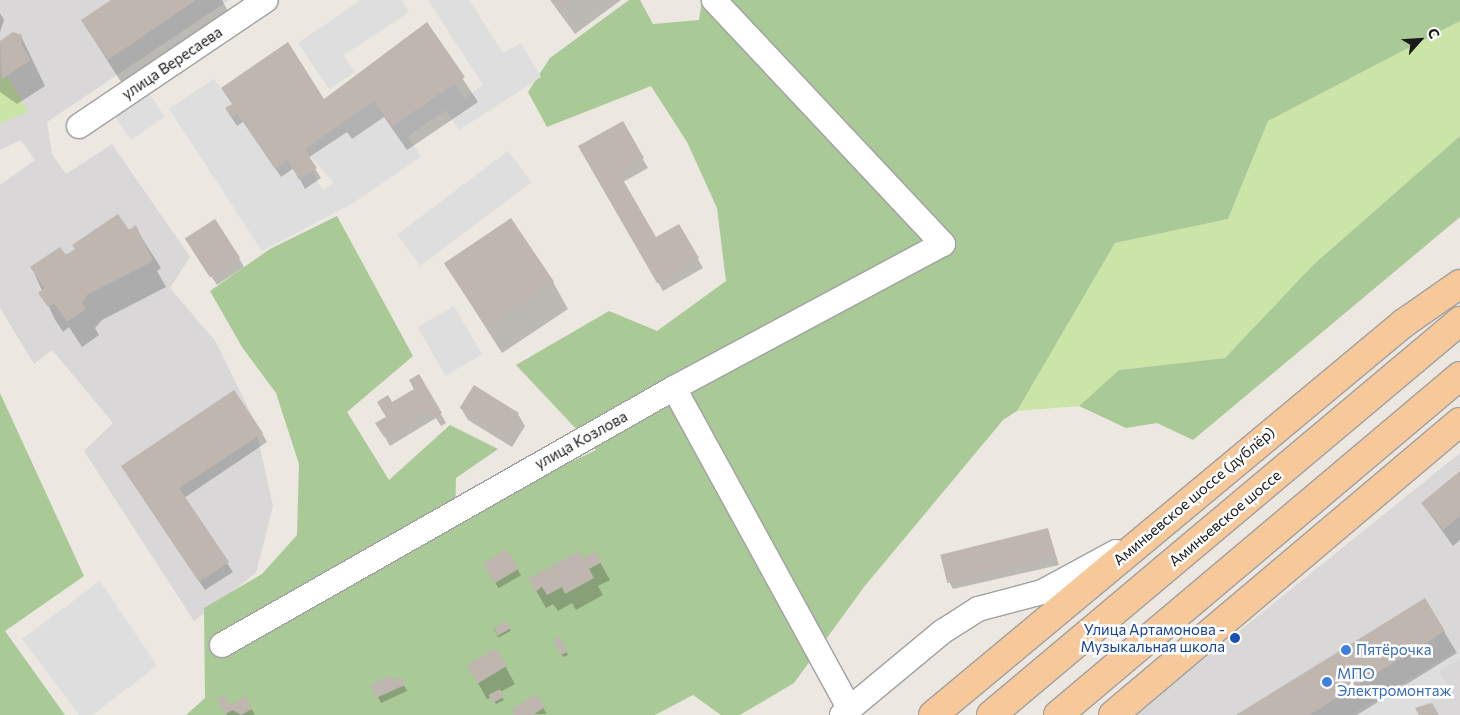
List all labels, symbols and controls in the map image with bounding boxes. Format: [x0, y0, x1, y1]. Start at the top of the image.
north arrow [1395, 15, 1445, 65]
street label: улица Вересаева [118, 23, 226, 103]
text: С [1424, 25, 1444, 41]
street label: улица Козлова [532, 407, 630, 473]
street label: Аминьевское шоссе (дублёр) [1110, 423, 1278, 569]
street label: Аминьевское шоссе [1165, 466, 1285, 570]
place label: Улица Артамонова - Музыкальная школа [1081, 620, 1225, 655]
marker: Улица Артамонова - Музыкальная школа [1229, 632, 1241, 644]
place label: Пятёрочка [1356, 641, 1431, 659]
marker: Пятёрочка [1340, 644, 1352, 656]
place label: МПО Электромонтаж [1337, 664, 1451, 699]
marker: МПО Электромонтаж [1321, 676, 1333, 688]

